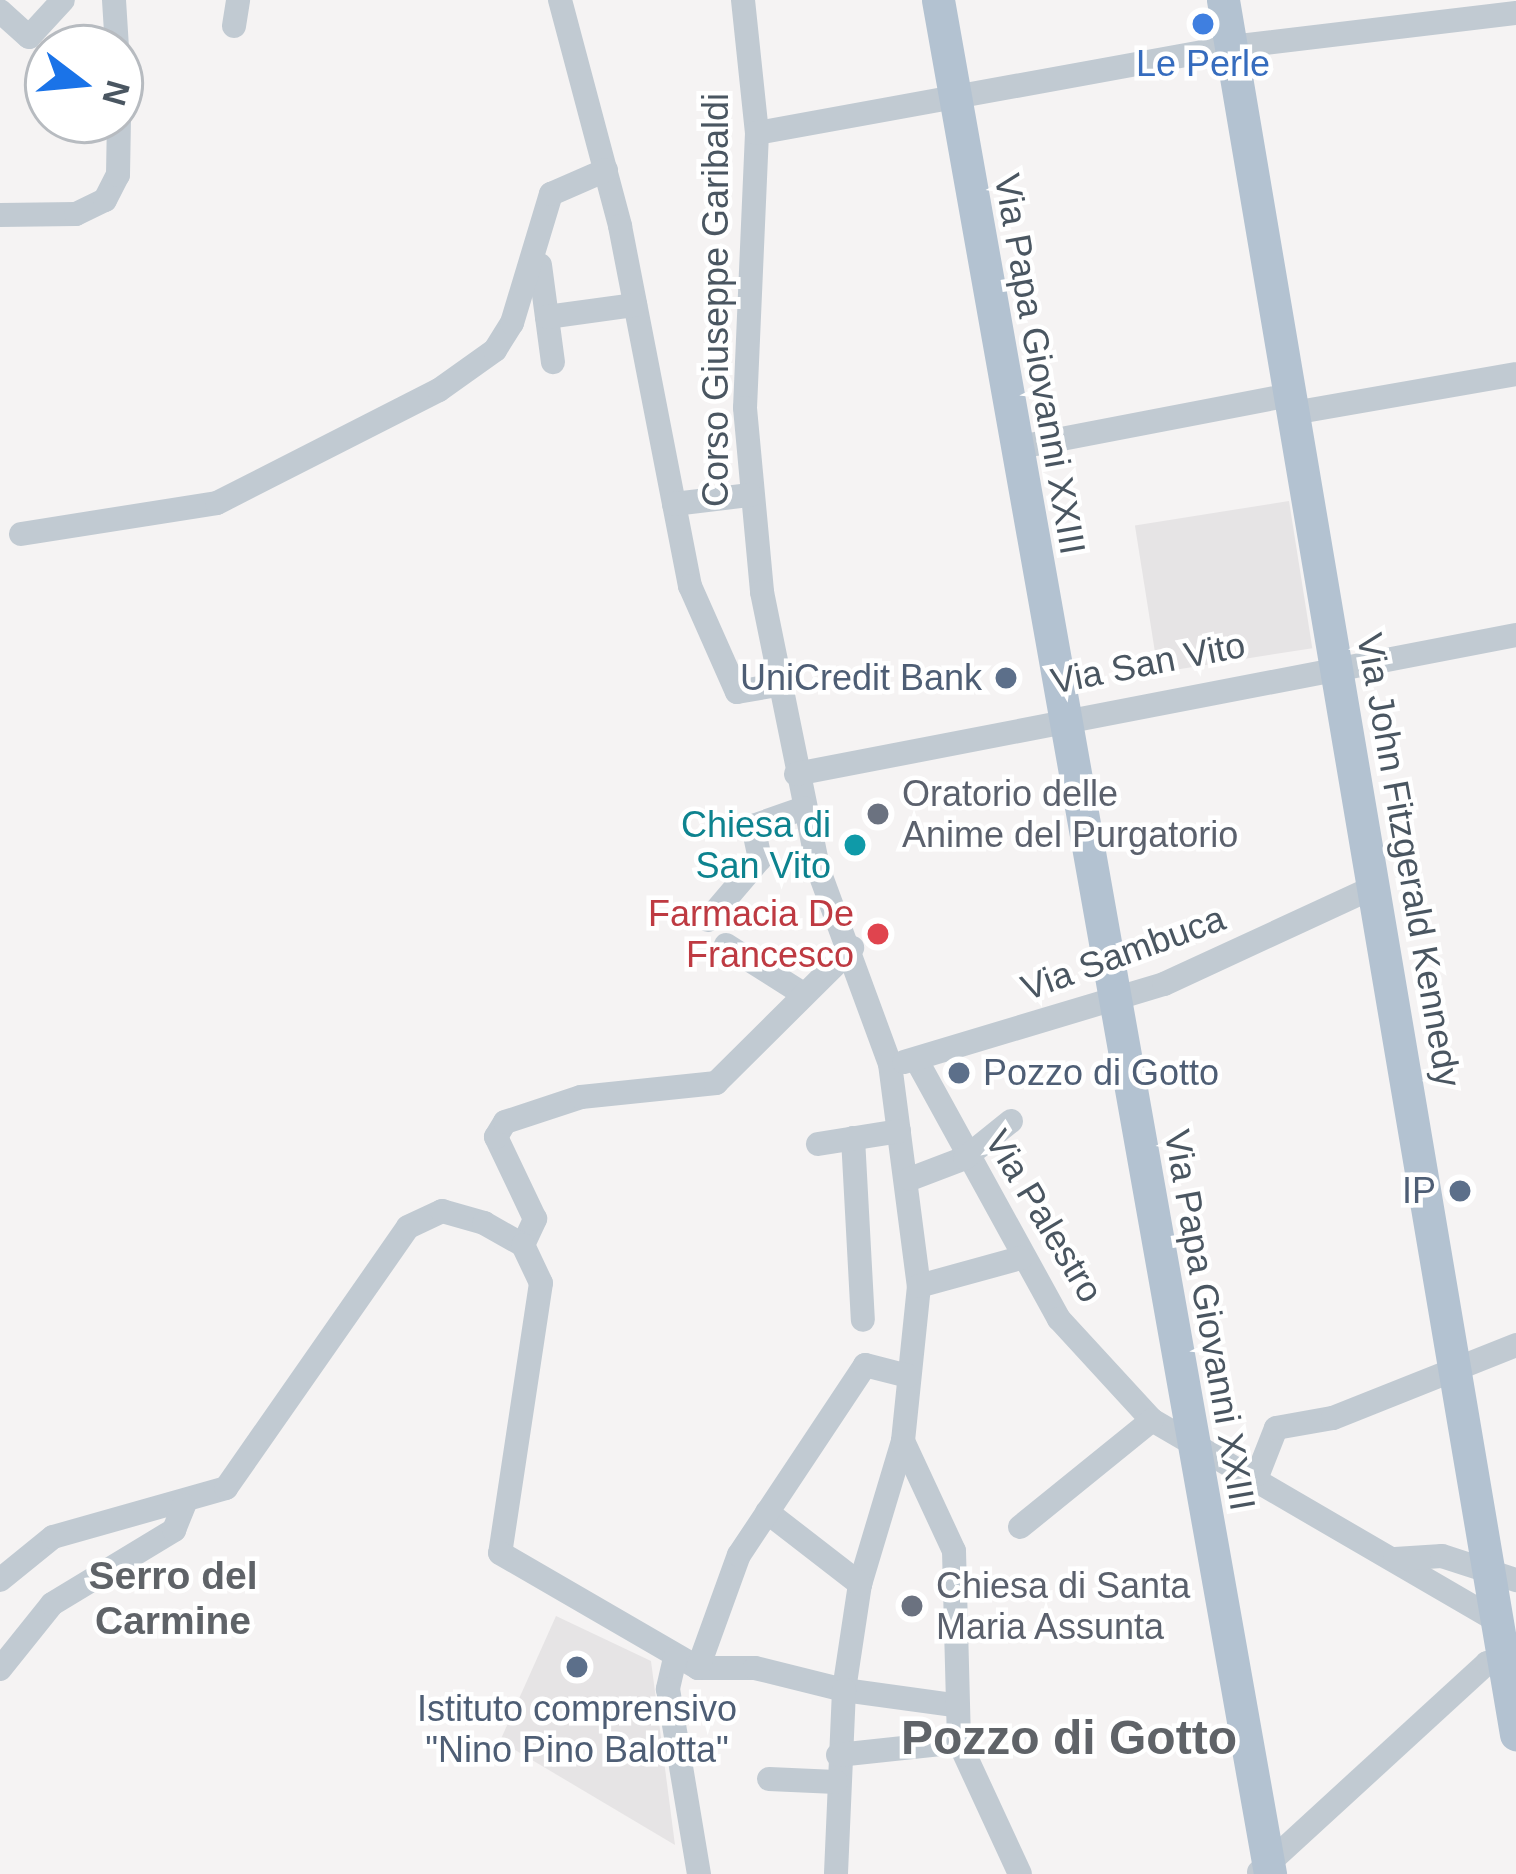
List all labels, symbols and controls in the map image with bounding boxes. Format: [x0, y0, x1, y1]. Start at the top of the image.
marker: Le Perle [1190, 11, 1216, 37]
north arrow [24, 24, 144, 144]
place label: Le Perle [1136, 42, 1270, 86]
text: N [95, 77, 137, 110]
street label: Corso Giuseppe Garibaldi [694, 93, 738, 507]
street label: Via Papa Giovanni XXIII [985, 170, 1095, 558]
street label: Via San Vito [1047, 623, 1249, 703]
street label: Via John Fitzgerald Kennedy [1348, 630, 1470, 1090]
place label: UniCredit Bank [740, 656, 982, 700]
marker: UniCredit Bank [993, 665, 1019, 691]
place label: Oratorio delle Anime del Purgatorio [902, 771, 1238, 856]
marker: Oratorio delle Anime del Purgatorio [865, 801, 891, 827]
place label: Chiesa di San Vito [681, 802, 831, 887]
marker: Chiesa di San Vito [842, 832, 868, 858]
place label: Farmacia De Francesco [648, 891, 854, 976]
street label: Via Sambuca [1015, 896, 1231, 1010]
marker: Farmacia De Francesco [865, 921, 891, 947]
place label: Pozzo di Gotto [983, 1051, 1219, 1095]
marker: Pozzo di Gotto [946, 1060, 972, 1086]
street label: Via Palestro [976, 1122, 1112, 1310]
street label: Via Papa Giovanni XXIII [1155, 1126, 1265, 1514]
place label: IP [1402, 1169, 1436, 1213]
marker: IP [1447, 1178, 1473, 1204]
district label: Serro del Carmine [88, 1554, 258, 1645]
place label: Chiesa di Santa Maria Assunta [936, 1563, 1190, 1648]
marker: Chiesa di Santa Maria Assunta [899, 1593, 925, 1619]
marker: Istituto comprensivo "Nino Pino Balotta" [564, 1654, 590, 1680]
place label: Istituto comprensivo "Nino Pino Balotta" [417, 1686, 737, 1771]
district label: Pozzo di Gotto [901, 1709, 1237, 1767]

